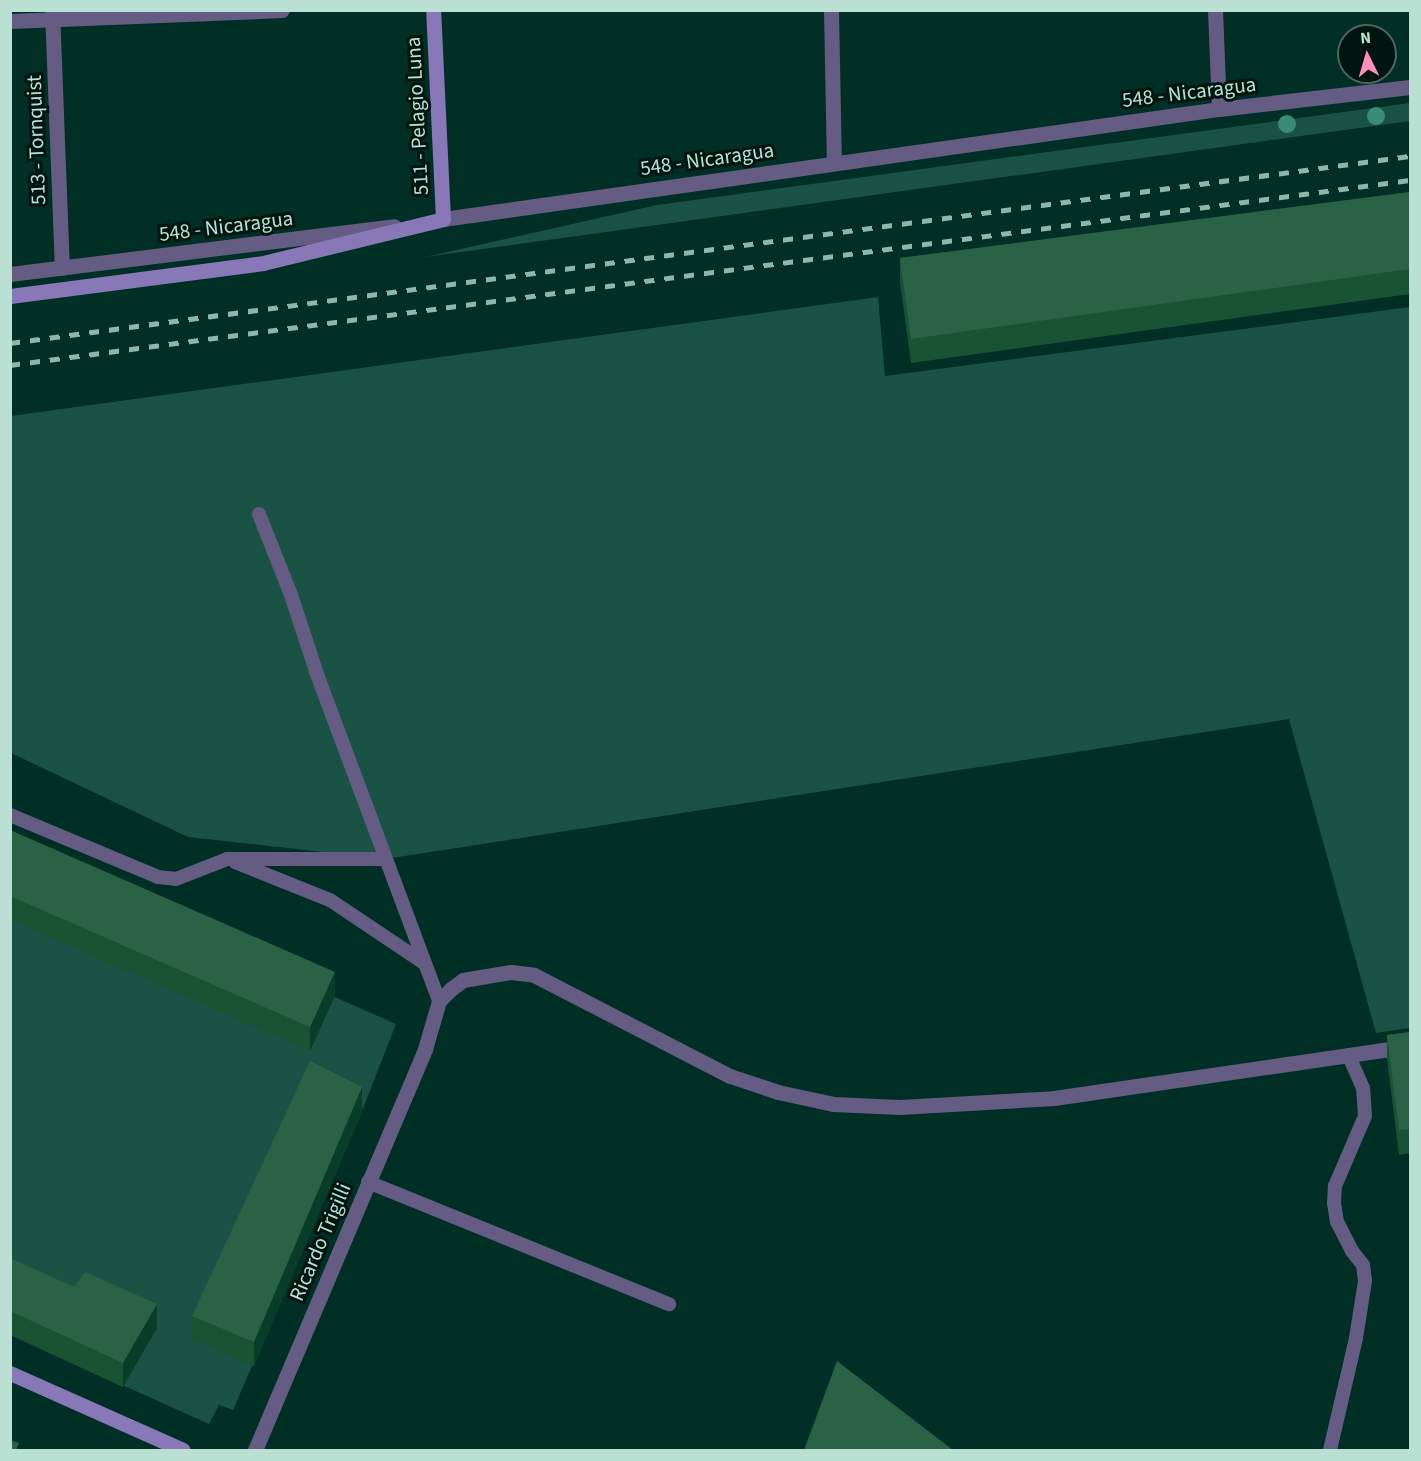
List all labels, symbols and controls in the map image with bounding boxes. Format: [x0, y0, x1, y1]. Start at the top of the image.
north arrow [1337, 24, 1397, 84]
text: N [1359, 27, 1372, 49]
street label: 511 - Pelagio Luna [400, 36, 434, 196]
street label: 548 - Nicaragua [1121, 71, 1257, 113]
street label: 513 - Tornquist [21, 75, 51, 205]
street label: 548 - Nicaragua [638, 137, 776, 181]
street label: 548 - Nicaragua [158, 205, 294, 247]
street label: Ricardo Trigilli [284, 1179, 356, 1305]

